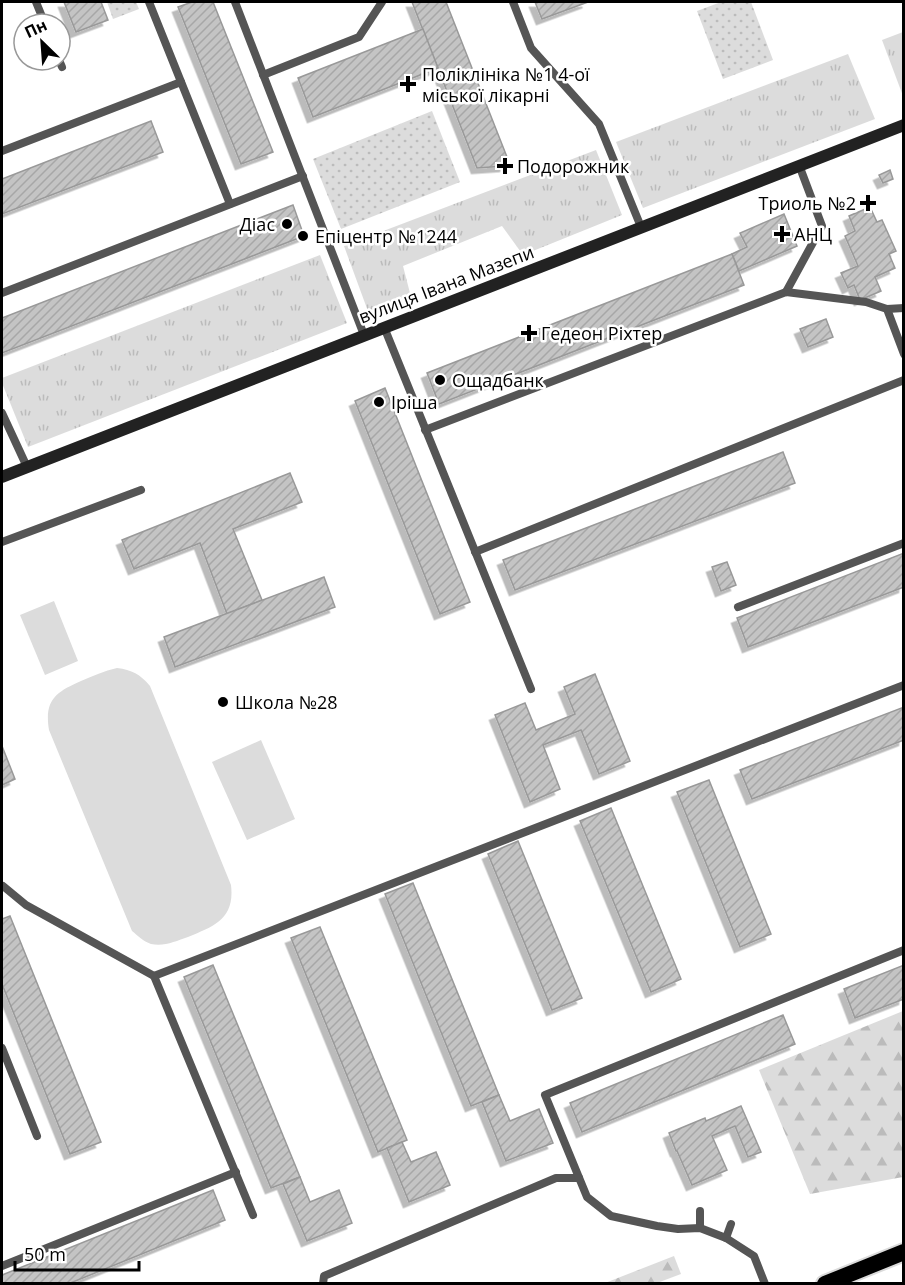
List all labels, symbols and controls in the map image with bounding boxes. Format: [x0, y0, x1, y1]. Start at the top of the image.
north arrow [12, 12, 72, 72]
text: Пн [21, 14, 51, 43]
place label: Поліклініка №1 4-ої міської лікарні [422, 62, 590, 107]
marker: Поліклініка №1 4-ої міської лікарні [399, 75, 417, 93]
place label: Подорожник [517, 154, 630, 178]
marker: Подорожник [498, 159, 512, 173]
place label: Триоль №2 [759, 191, 856, 215]
marker: Триоль №2 [861, 196, 875, 210]
place label: Діас [240, 212, 275, 236]
marker: Діас [280, 217, 294, 231]
place label: АНЦ [794, 222, 832, 246]
place label: Епіцентр №1244 [315, 224, 457, 248]
marker: АНЦ [775, 227, 789, 241]
marker: Епіцентр №1244 [296, 229, 310, 243]
street label: вулиця Івана Мазепи [355, 239, 537, 329]
place label: Гедеон Ріхтер [541, 321, 662, 345]
marker: Гедеон Ріхтер [522, 326, 536, 340]
place label: Ощадбанк [452, 368, 545, 392]
marker: Ощадбанк [433, 373, 447, 387]
place label: Іріша [391, 390, 438, 414]
marker: Іріша [372, 395, 386, 409]
place label: Школа №28 [235, 690, 338, 714]
marker: Школа №28 [216, 695, 230, 709]
scale bar [15, 1234, 140, 1272]
text: 50 m [24, 1242, 66, 1266]

